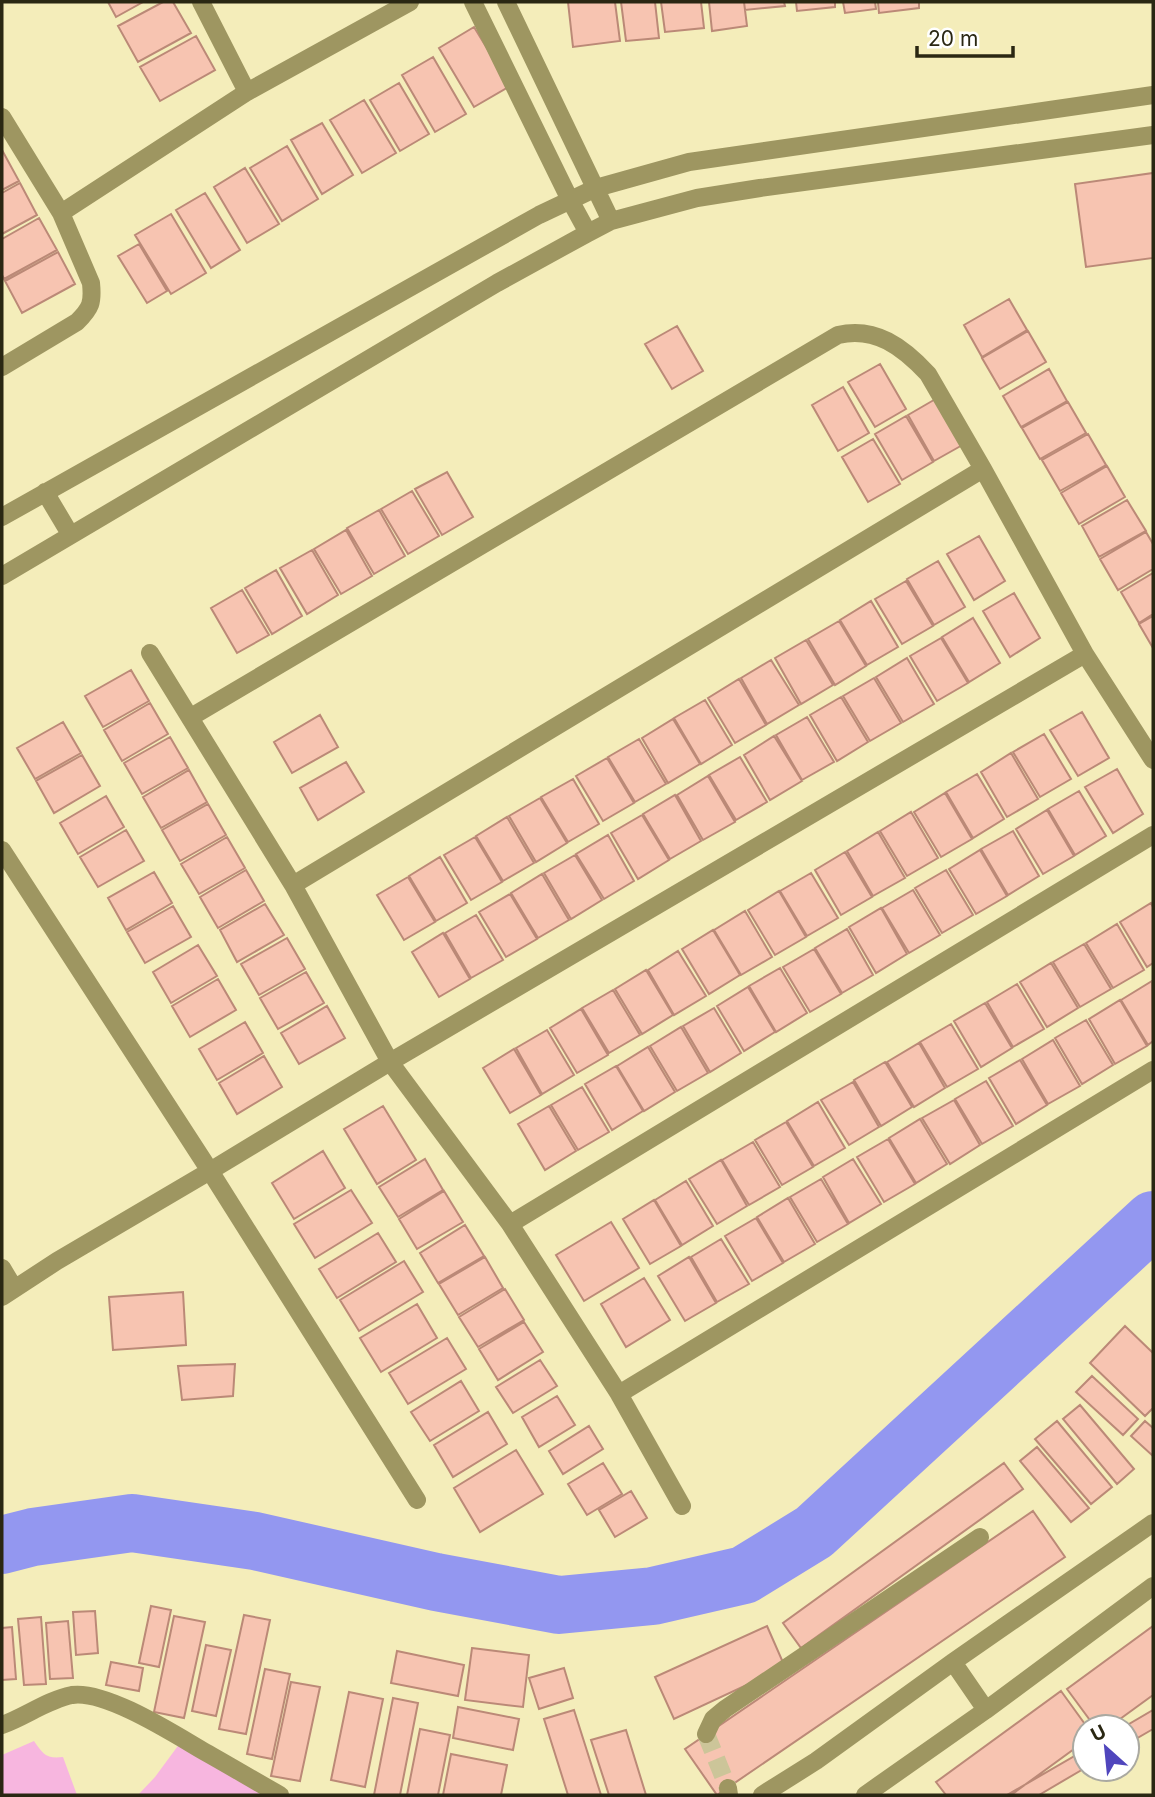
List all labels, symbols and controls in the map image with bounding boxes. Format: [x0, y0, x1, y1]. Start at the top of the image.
scale bar [917, 14, 1013, 58]
text: 20 m [928, 26, 978, 51]
north arrow [1071, 1713, 1141, 1783]
text: U [1087, 1720, 1110, 1747]

